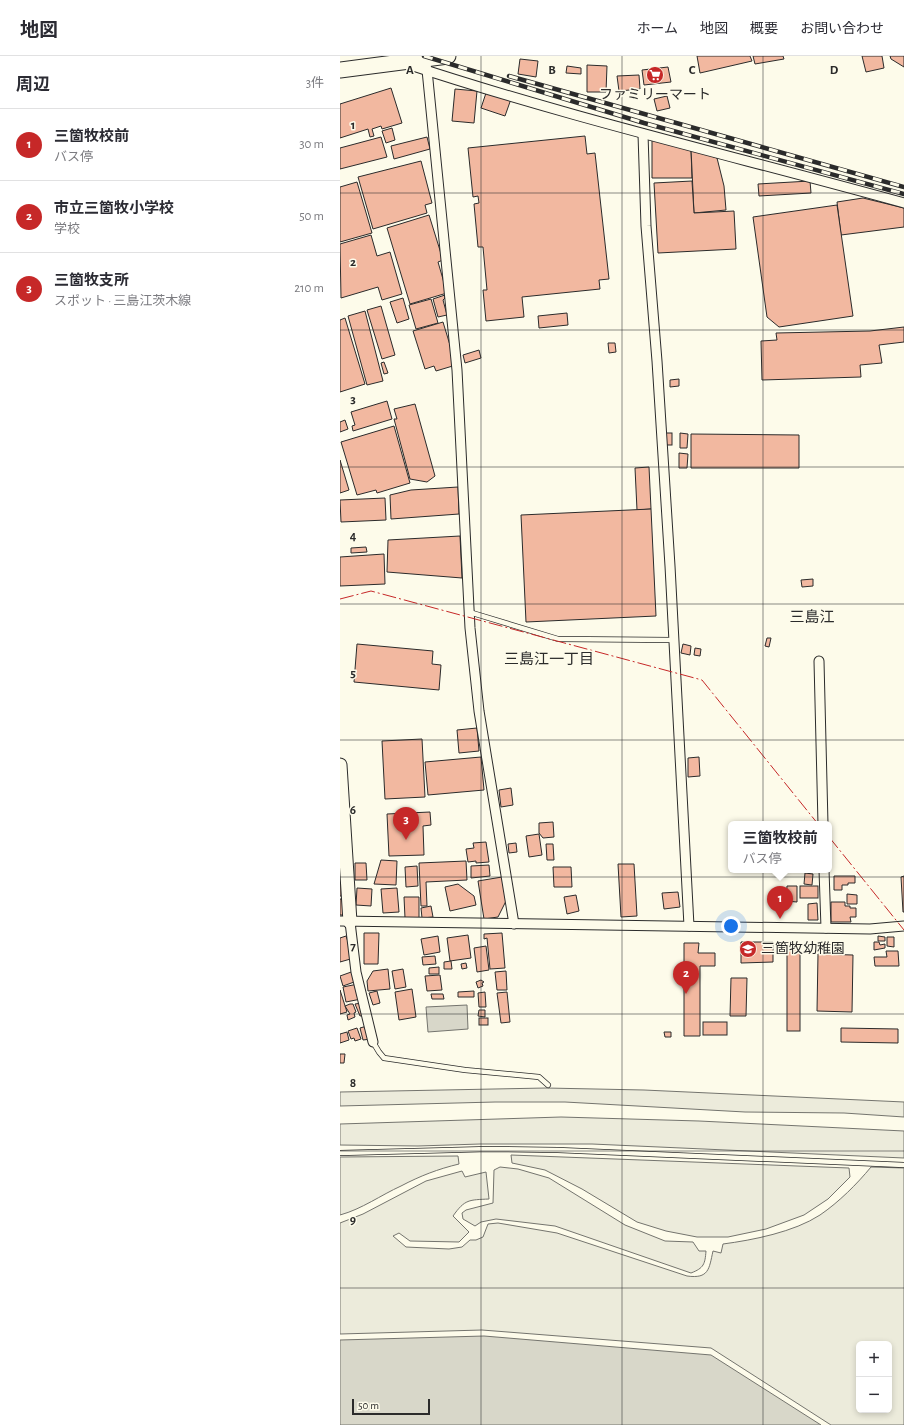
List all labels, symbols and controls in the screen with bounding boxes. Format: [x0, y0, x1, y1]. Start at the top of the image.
text: 地図 [20, 21, 58, 40]
text: ホーム [636, 22, 678, 36]
text: 地図 [700, 22, 728, 36]
text: 概要 [750, 22, 778, 36]
text: お問い合わせ [800, 22, 884, 36]
text: A [406, 64, 414, 77]
text: B [548, 64, 556, 77]
text: C [689, 64, 696, 77]
text: D [830, 64, 839, 77]
supermarket icon: ファミリーマート [645, 65, 665, 85]
text: 周辺 [16, 76, 50, 93]
text: 3件 [306, 77, 324, 90]
place label: ファミリーマート [599, 88, 711, 102]
text: 1 [351, 119, 355, 132]
text: 三箇牧校前 [54, 129, 129, 144]
text: 1 [27, 138, 31, 151]
text: 30 m [299, 138, 324, 151]
text: バス停 [54, 151, 93, 164]
text: 市立三箇牧小学校 [54, 201, 174, 216]
text: 2 [26, 210, 32, 223]
text: 50 m [299, 210, 324, 223]
text: 学校 [54, 223, 80, 236]
text: 2 [350, 256, 356, 269]
text: 三箇牧支所 [54, 273, 129, 288]
text: 3 [26, 282, 32, 295]
text: 210 m [294, 282, 324, 295]
text: スポット · 三島江茨木線 [54, 295, 191, 308]
text: 3 [350, 393, 356, 406]
text: 4 [350, 530, 357, 543]
district label: 三島江 [789, 609, 835, 625]
district label: 三島江一丁目 [504, 651, 594, 667]
text: 5 [350, 667, 356, 680]
text: 6 [350, 804, 356, 817]
pin: 3 [393, 807, 419, 840]
popup [728, 821, 832, 873]
text: 三箇牧校前 [742, 831, 818, 846]
text: バス停 [742, 853, 782, 866]
pin: 1 [767, 886, 793, 919]
your location [721, 916, 741, 936]
school or university icon: 三箇牧幼稚園 [738, 939, 758, 959]
text: 7 [350, 940, 356, 953]
place label: 三箇牧幼稚園 [761, 940, 845, 956]
pin: 2 [673, 961, 699, 994]
text: 8 [350, 1077, 356, 1090]
text: 9 [350, 1214, 356, 1227]
map controls [856, 1341, 892, 1413]
button: + [856, 1341, 892, 1377]
button: − [856, 1377, 892, 1413]
scale bar [352, 1397, 430, 1416]
text: 50 m [358, 1400, 379, 1411]

